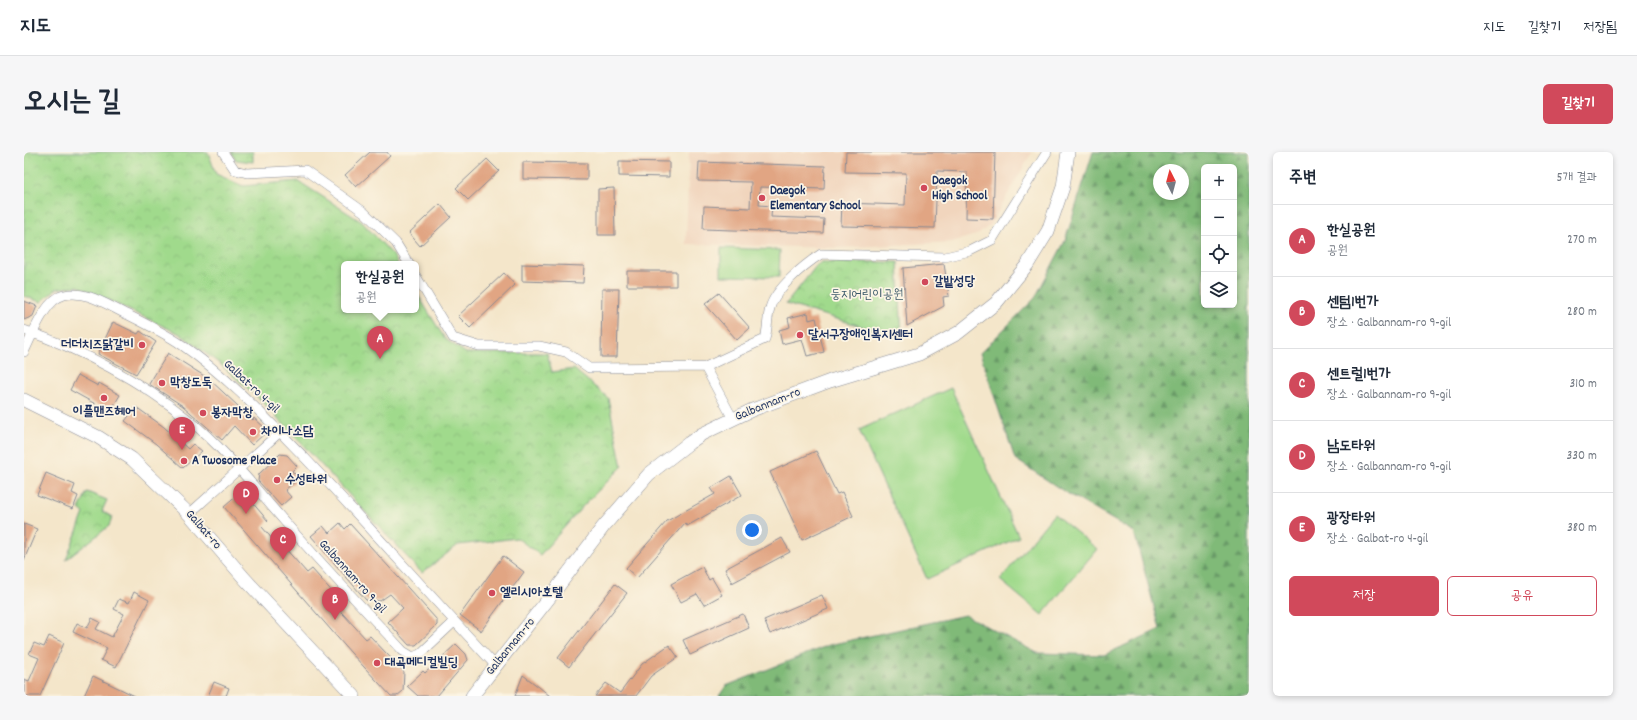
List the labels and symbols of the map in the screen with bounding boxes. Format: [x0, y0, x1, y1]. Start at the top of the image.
north arrow [1153, 164, 1189, 200]
place label: Daegok High School [932, 172, 988, 206]
place label: Daegok Elementary School [770, 182, 862, 216]
marker: Daegok High School [919, 183, 929, 193]
marker: Daegok Elementary School [757, 193, 767, 203]
place label: 갈밭성당 [933, 273, 975, 292]
marker: 갈밭성당 [920, 277, 930, 287]
park label: 둥지어린이공원 [830, 286, 904, 305]
pin: A [367, 326, 393, 359]
place label: 달서구장애인복지센터 [808, 326, 913, 345]
marker: 달서구장애인복지센터 [795, 330, 805, 340]
place label: 더더치즈닭갈비 [61, 336, 134, 355]
marker: 더더치즈닭갈비 [137, 340, 147, 350]
street label: Galbat-ro 4-gil [218, 356, 284, 418]
place label: 막창도둑 [170, 374, 212, 393]
marker: 막창도둑 [157, 378, 167, 388]
street label: Galbannam-ro [732, 383, 804, 427]
marker: 이플맨즈헤어 [99, 393, 109, 403]
place label: 이플맨즈헤어 [73, 403, 135, 422]
place label: 봉자막창 [211, 404, 253, 423]
marker: 봉자막창 [198, 408, 208, 418]
pin: E [169, 417, 195, 450]
place label: 차이나소담 [261, 423, 314, 442]
marker: 차이나소담 [248, 427, 258, 437]
place label: A Twosome Place [192, 452, 277, 471]
marker: A Twosome Place [179, 456, 189, 466]
place label: 수성타워 [285, 471, 327, 490]
marker: 수성타워 [272, 475, 282, 485]
pin: D [233, 481, 259, 514]
street label: Galbat-ro [180, 506, 226, 554]
your location [742, 520, 762, 540]
pin: C [270, 527, 296, 560]
street label: Galbannam-ro 9-gil [313, 536, 391, 618]
place label: 엘리시아호텔 [500, 584, 563, 603]
pin: B [322, 587, 348, 620]
marker: 엘리시아호텔 [487, 588, 497, 598]
street label: Galbannam-ro [482, 614, 540, 680]
place label: 대곡메디컬빌딩 [384, 654, 458, 673]
marker: 대곡메디컬빌딩 [372, 658, 382, 668]

